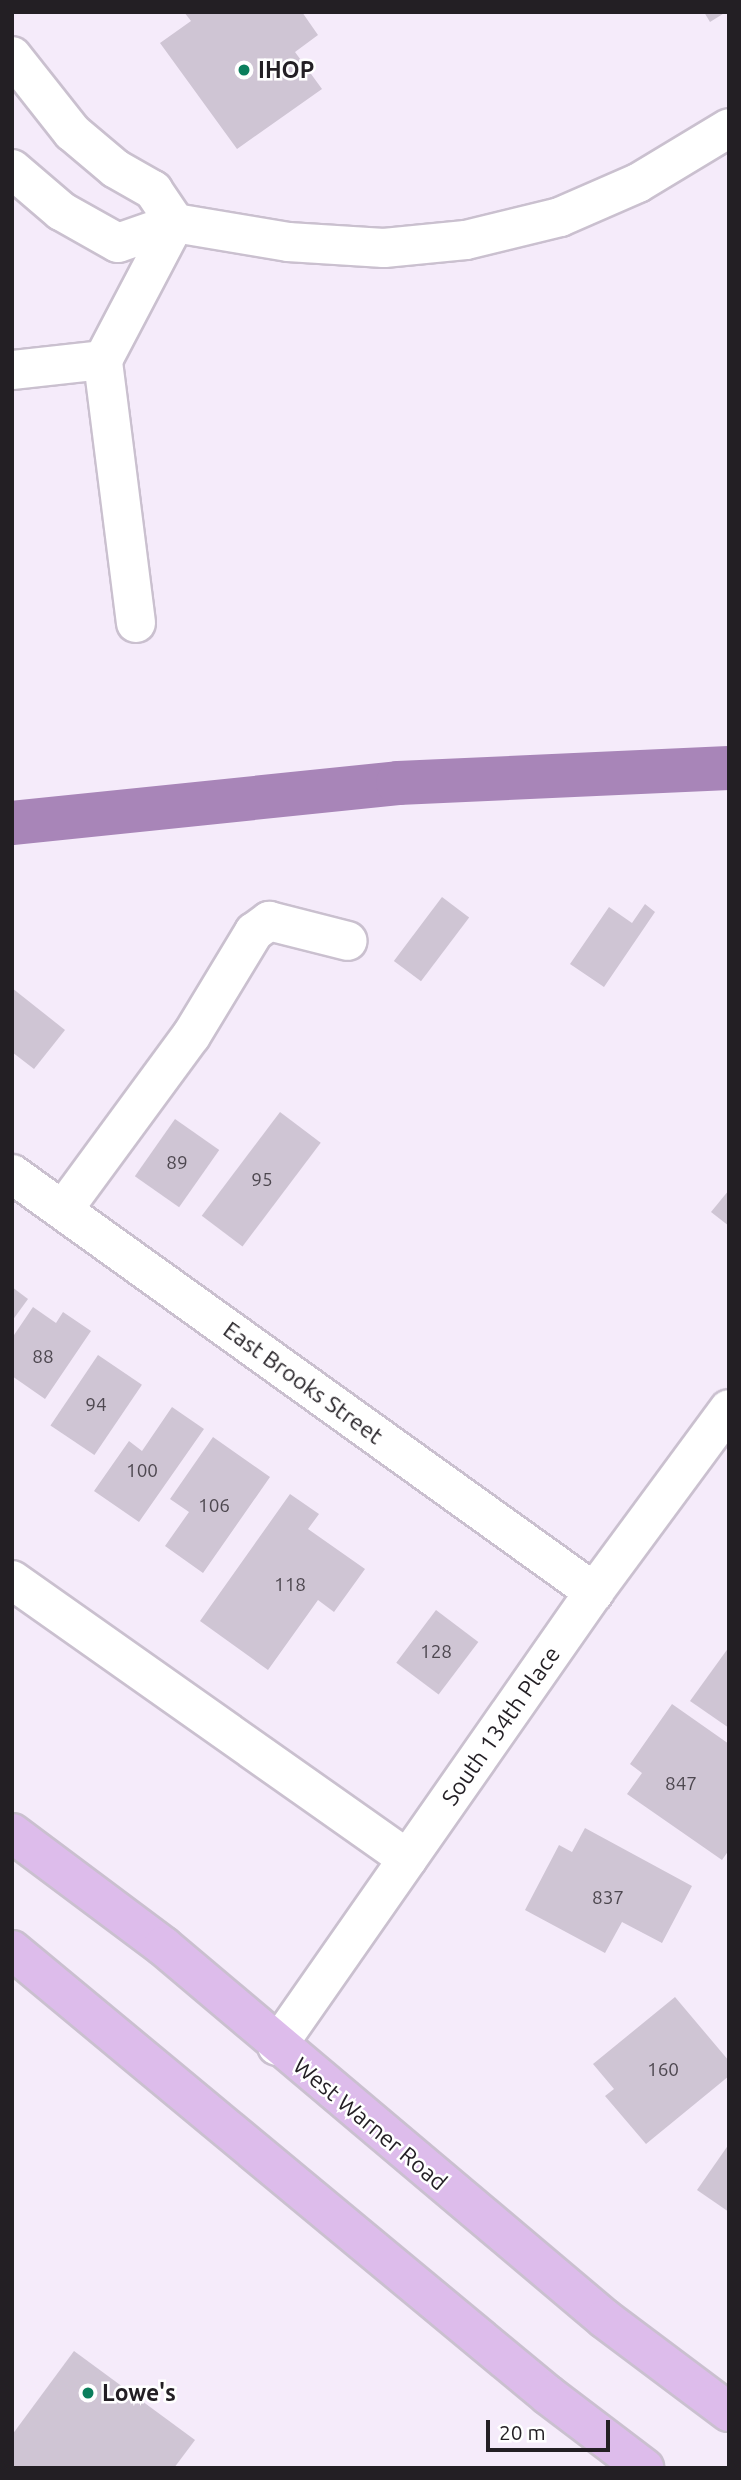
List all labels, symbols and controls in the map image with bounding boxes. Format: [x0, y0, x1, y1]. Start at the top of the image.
place label: IHOP [258, 56, 314, 84]
marker: IHOP [236, 62, 252, 78]
house number: 89 [166, 1152, 188, 1174]
house number: 95 [251, 1169, 273, 1191]
street label: East Brooks Street [218, 1316, 388, 1450]
house number: 88 [32, 1346, 54, 1368]
house number: 94 [85, 1394, 107, 1416]
house number: 100 [126, 1460, 158, 1482]
house number: 106 [198, 1495, 230, 1517]
house number: 118 [274, 1574, 306, 1596]
house number: 128 [420, 1641, 452, 1663]
street label: South 134th Place [436, 1641, 566, 1811]
house number: 847 [665, 1773, 697, 1795]
house number: 837 [592, 1887, 624, 1909]
street label: West Warner Road [288, 2052, 452, 2196]
house number: 160 [647, 2059, 679, 2081]
place label: Lowe's [102, 2379, 176, 2407]
marker: Lowe's [80, 2385, 96, 2401]
scale bar [489, 2406, 613, 2450]
text: 20 m [499, 2420, 546, 2444]

